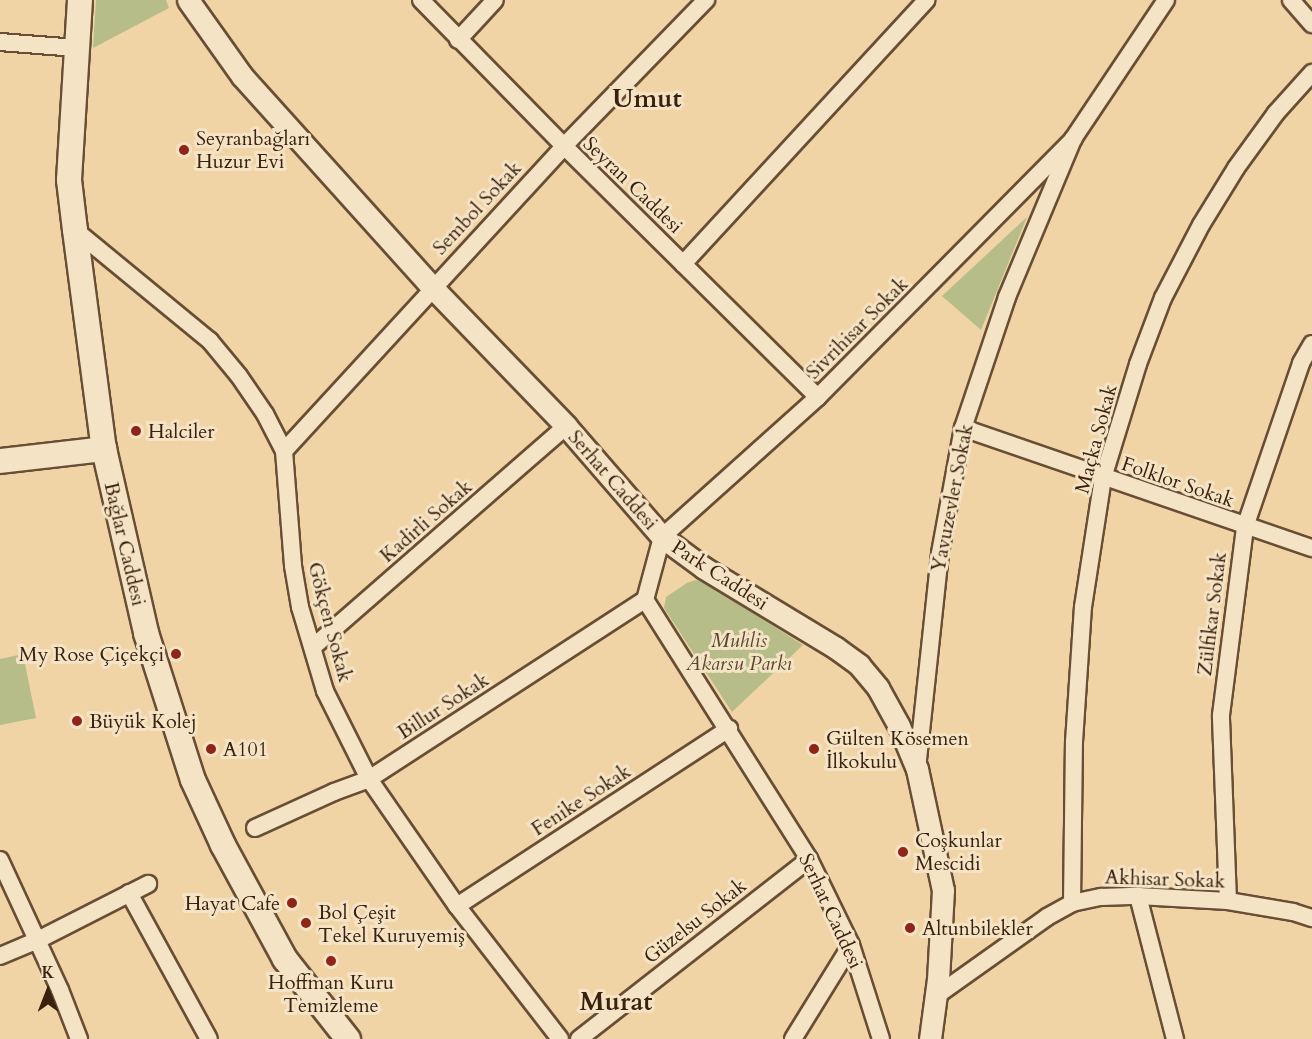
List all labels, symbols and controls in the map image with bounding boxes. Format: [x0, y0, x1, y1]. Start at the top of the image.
district label: Umut [612, 83, 682, 115]
place label: Seyranbağları Huzur Evi [196, 126, 310, 173]
street label: Seyran Caddesi [578, 132, 688, 238]
marker: Seyranbağları Huzur Evi [177, 143, 191, 157]
street label: Sembol Sokak [428, 156, 526, 260]
street label: Sivrihisar Sokak [801, 272, 913, 384]
street label: Maçka Sokak [1070, 382, 1122, 496]
place label: Halciler [148, 419, 215, 443]
street label: Yavuzevler Sokak [926, 422, 978, 574]
marker: Halciler [129, 424, 143, 438]
street label: Serhat Caddesi [563, 425, 663, 535]
street label: Folklor Sokak [1119, 452, 1237, 512]
street label: Kadirli Sokak [375, 475, 477, 567]
street label: Bağlar Caddesi [99, 480, 151, 608]
street label: Park Caddesi [667, 535, 773, 615]
street label: Zülfikar Sokak [1193, 551, 1231, 677]
street label: Gökçen Sokak [302, 559, 358, 685]
park label: Muhlis Akarsu Parkı [686, 628, 792, 675]
place label: My Rose Çiçekçi [19, 642, 164, 666]
marker: My Rose Çiçekçi [169, 647, 183, 661]
street label: Billur Sokak [393, 668, 493, 744]
place label: Büyük Kolej [89, 709, 197, 733]
marker: Büyük Kolej [70, 714, 84, 728]
place label: Gülten Kösemen İlkokulu [826, 726, 969, 773]
place label: A101 [223, 737, 268, 761]
marker: A101 [204, 742, 218, 756]
marker: Gülten Kösemen İlkokulu [807, 742, 821, 756]
street label: Fenike Sokak [527, 759, 635, 841]
place label: Coşkunlar Mescidi [915, 828, 1002, 875]
marker: Coşkunlar Mescidi [896, 845, 910, 859]
street label: Serhat Caddesi [794, 850, 868, 972]
street label: Akhisar Sokak [1104, 865, 1226, 893]
street label: Güzelsu Sokak [639, 873, 751, 969]
place label: Hayat Cafe [185, 891, 280, 915]
marker: Hayat Cafe [285, 896, 299, 910]
place label: Bol Çeşit Tekel Kuruyemiş [318, 900, 465, 947]
marker: Bol Çeşit Tekel Kuruyemiş [299, 916, 313, 930]
place label: Altunbilekler [922, 916, 1033, 940]
marker: Altunbilekler [903, 921, 917, 935]
marker: Hoffman Kuru Temizleme [324, 954, 338, 968]
north arrow [18, 961, 78, 1021]
text: K [42, 962, 54, 984]
place label: Hoffman Kuru Temizleme [268, 970, 394, 1017]
district label: Murat [580, 986, 652, 1018]

